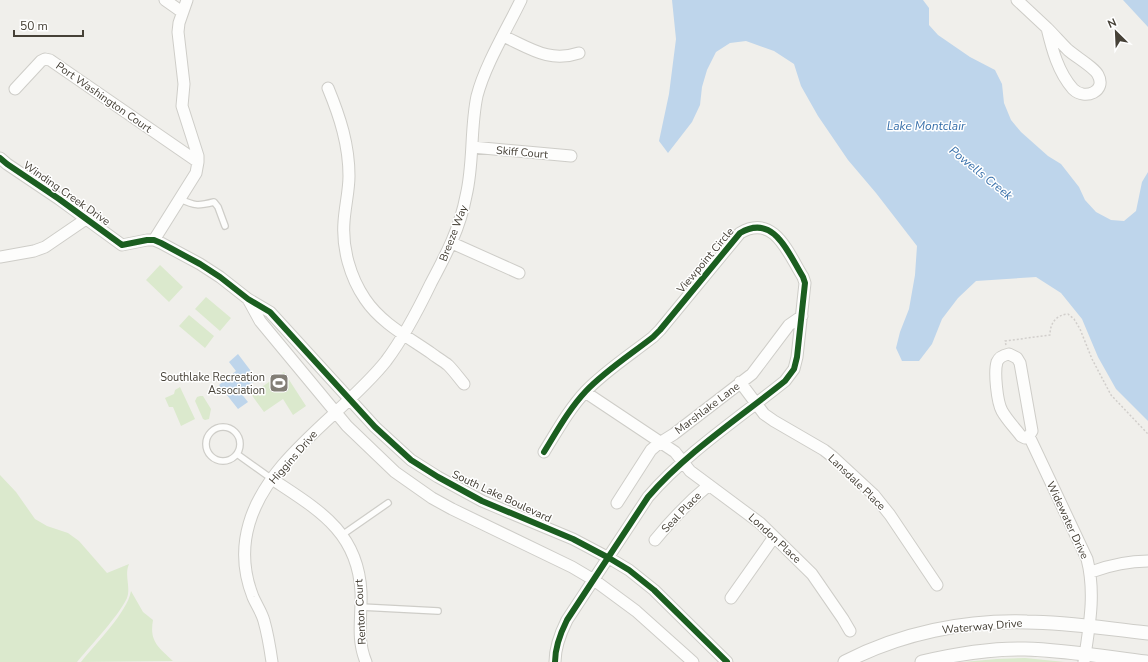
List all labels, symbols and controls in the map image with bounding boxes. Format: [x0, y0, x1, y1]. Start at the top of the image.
scale bar [14, 12, 83, 38]
north arrow [1096, 12, 1136, 52]
text: N [1105, 15, 1119, 32]
text: 50 m [20, 18, 48, 34]
street label: Port Washington Court [53, 59, 155, 136]
water label: Lake Montclair [887, 118, 966, 134]
water label: Powells Creek [946, 142, 1017, 204]
street label: Skiff Court [495, 143, 549, 162]
street label: Winding Creek Drive [20, 158, 113, 229]
street label: Breeze Way [436, 202, 471, 264]
street label: Viewpoint Circle [673, 224, 737, 297]
place label: Southlake Recreation Association [160, 370, 265, 398]
sports icon: Southlake Recreation Association [268, 372, 290, 394]
street label: Marshlake Lane [672, 379, 743, 438]
street label: Higgins Drive [266, 427, 321, 487]
street label: Lansdale Place [825, 451, 889, 514]
street label: South Lake Boulevard [450, 467, 554, 526]
street label: Widewater Drive [1043, 479, 1092, 562]
street label: Seal Place [658, 489, 705, 536]
street label: London Place [745, 510, 804, 567]
street label: Renton Court [351, 579, 370, 645]
street label: Waterway Drive [941, 615, 1023, 637]

